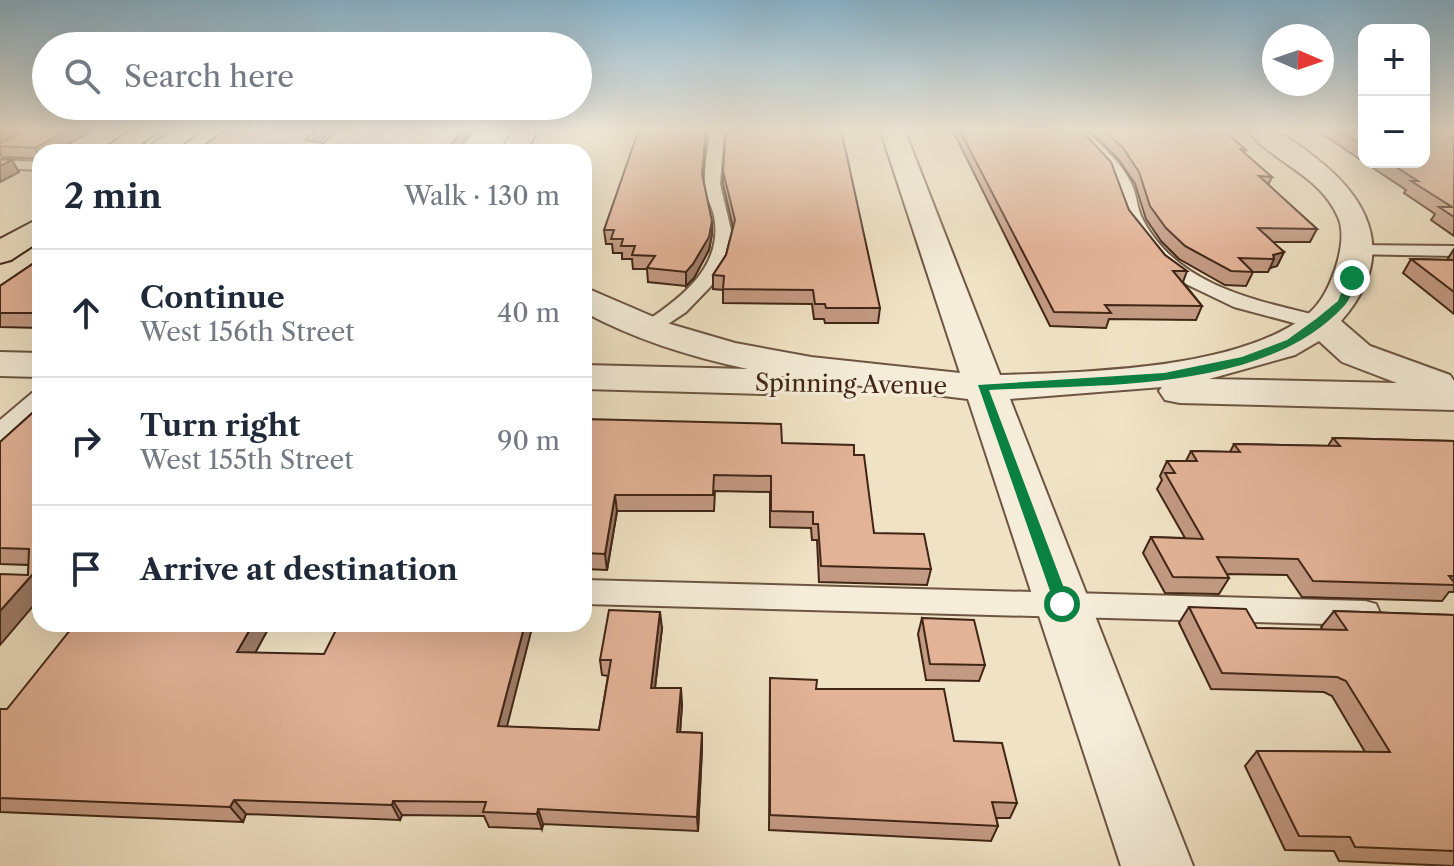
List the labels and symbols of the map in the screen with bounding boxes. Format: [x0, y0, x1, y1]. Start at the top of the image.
north arrow [1262, 24, 1334, 96]
route end [1334, 260, 1370, 296]
street label: Spinning Avenue [755, 368, 947, 400]
route start [1044, 586, 1080, 622]

